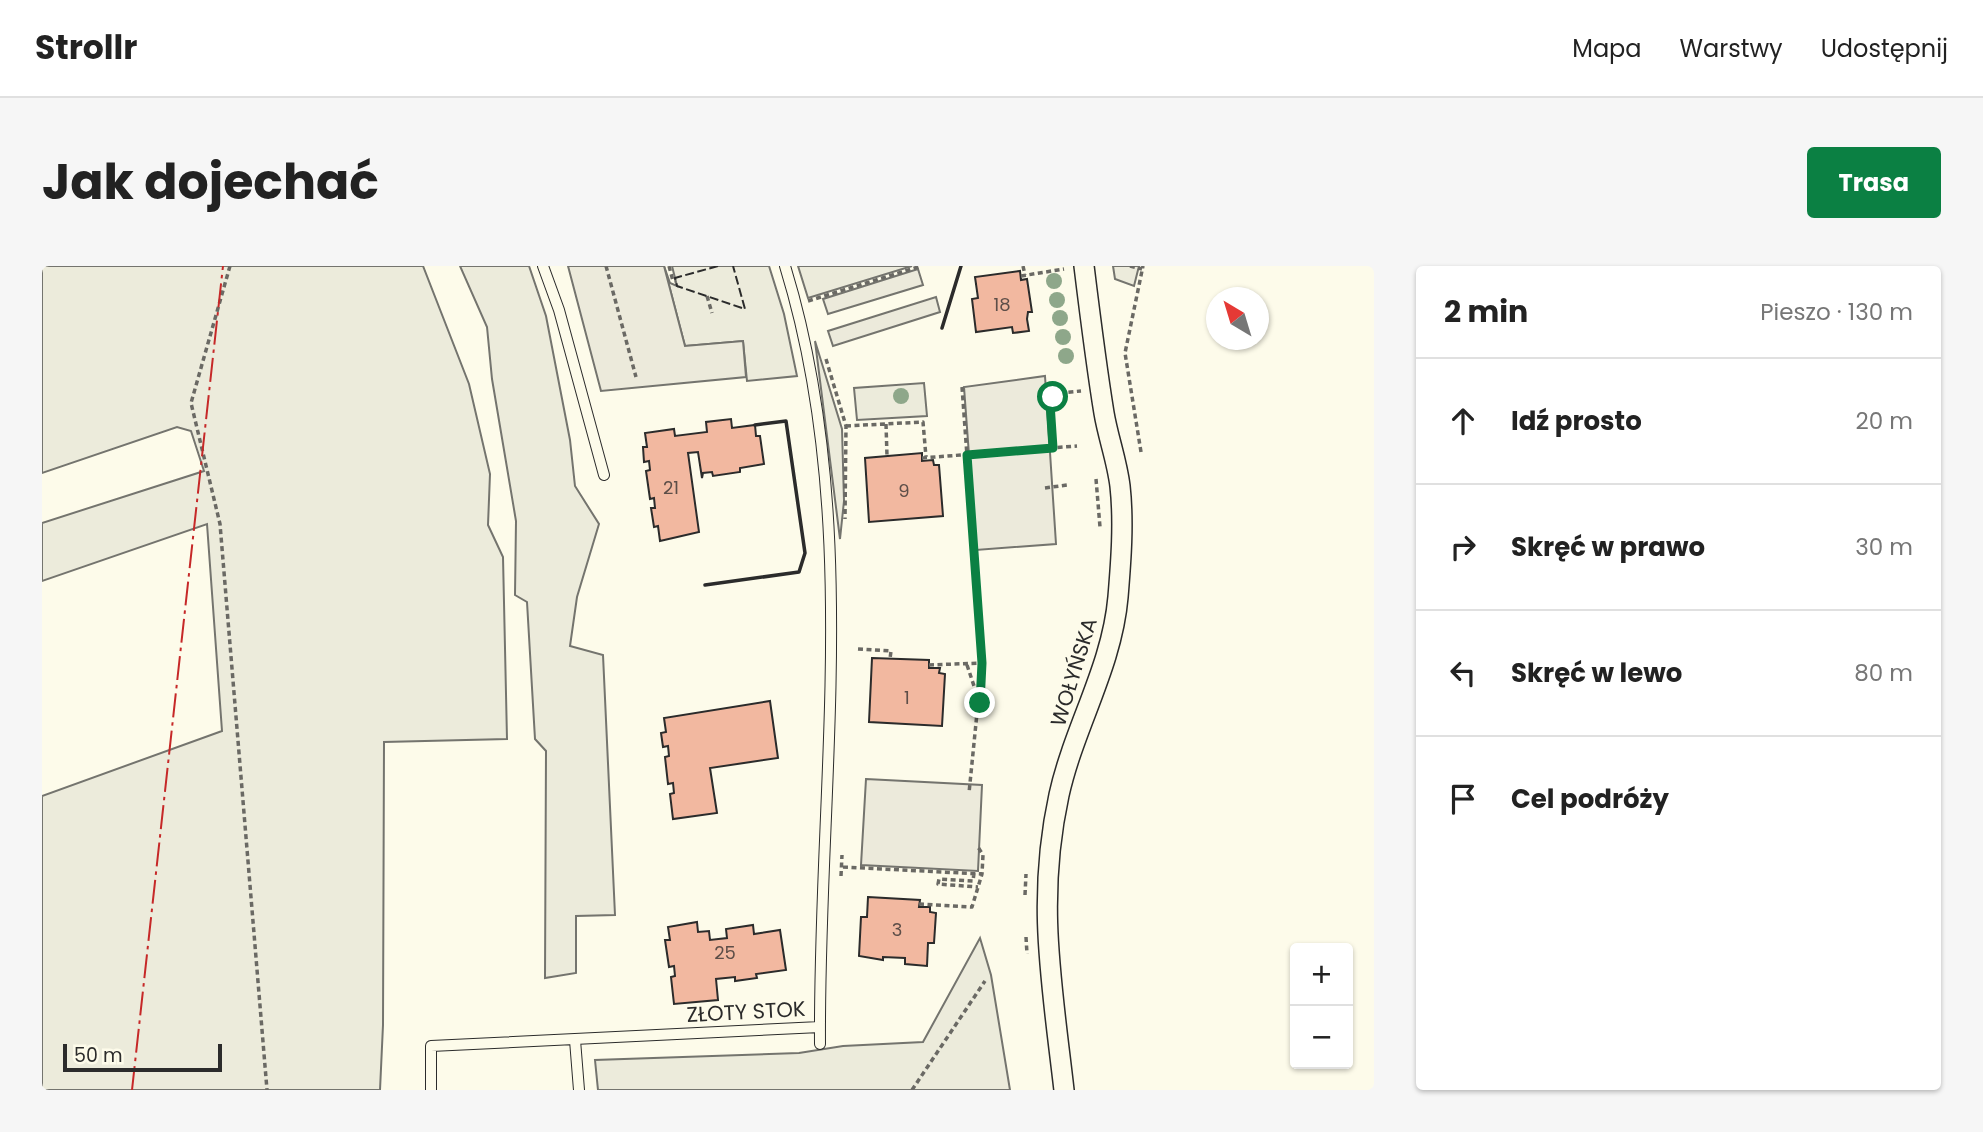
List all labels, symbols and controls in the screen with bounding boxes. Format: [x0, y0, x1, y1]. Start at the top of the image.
text: Strollr [35, 24, 137, 71]
text: Mapa [1572, 32, 1642, 65]
text: Warstwy [1680, 32, 1783, 65]
text: Udostępnij [1821, 32, 1948, 65]
button: Trasa [1807, 147, 1941, 218]
text: Jak dojechać [42, 148, 379, 216]
north arrow [1206, 287, 1269, 350]
text: 2 min [1444, 290, 1528, 333]
house number: 18 [993, 292, 1011, 317]
text: Pieszo · 130 m [1760, 296, 1913, 328]
route start [1037, 381, 1068, 412]
icon: ahead [1444, 402, 1482, 440]
text: Idź prosto [1511, 403, 1642, 439]
text: 20 m [1855, 405, 1913, 437]
house number: 21 [663, 475, 679, 500]
house number: 9 [898, 478, 910, 503]
icon: right [1444, 528, 1482, 566]
text: Skręć w prawo [1511, 529, 1705, 565]
text: 30 m [1855, 531, 1913, 563]
street label: WOŁYŃSKA [1043, 614, 1104, 730]
icon: left [1444, 654, 1482, 692]
text: Skręć w lewo [1511, 655, 1682, 691]
text: 80 m [1854, 657, 1913, 689]
house number: 1 [904, 685, 910, 710]
route end [964, 687, 995, 718]
icon: arrive [1444, 780, 1482, 818]
text: Cel podróży [1511, 781, 1669, 817]
house number: 3 [892, 917, 902, 942]
house number: 25 [714, 940, 736, 965]
map controls [1290, 943, 1353, 1069]
button: + [1290, 943, 1353, 1006]
street label: ZŁOTY STOK [686, 994, 807, 1029]
button: − [1290, 1006, 1353, 1069]
scale bar [63, 1041, 222, 1073]
text: 50 m [74, 1042, 123, 1069]

